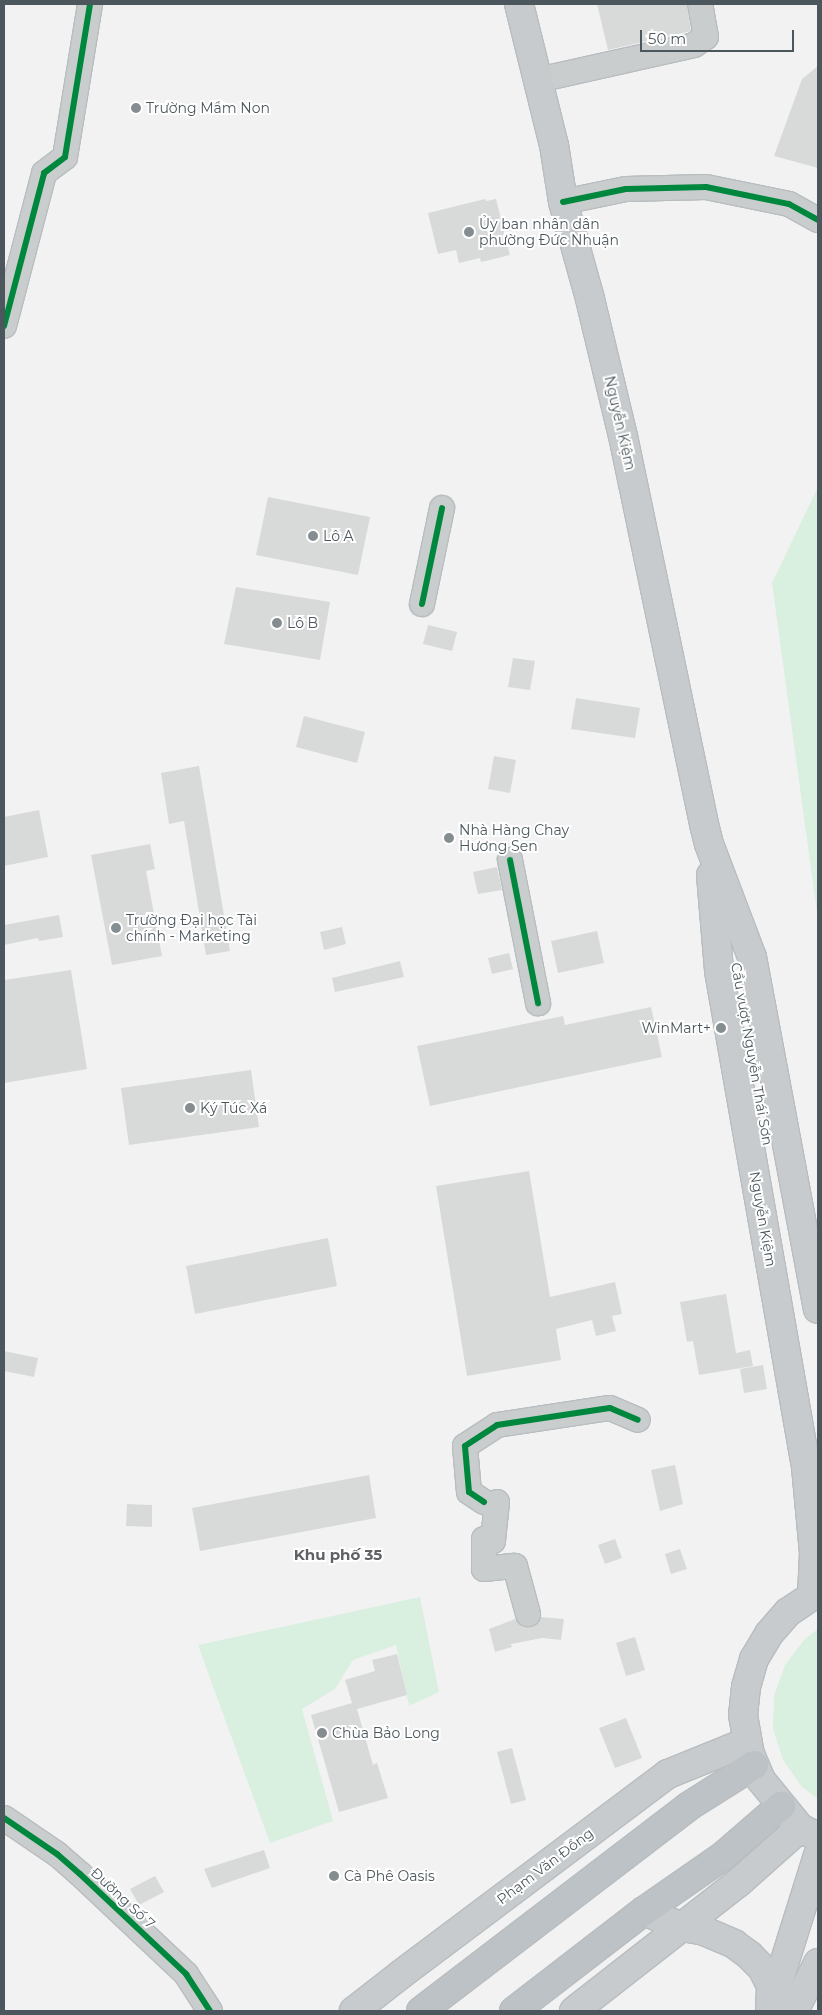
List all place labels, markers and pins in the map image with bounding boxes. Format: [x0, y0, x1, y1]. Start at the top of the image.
place label: Trường Mầm Non [146, 100, 270, 116]
marker: Trường Mầm Non [130, 102, 142, 114]
place label: Ủy ban nhân dân phường Đức Nhuận [479, 216, 619, 248]
marker: Ủy ban nhân dân phường Đức Nhuận [463, 226, 475, 238]
place label: Lô A [323, 528, 354, 544]
marker: Lô A [307, 530, 319, 542]
place label: Lô B [287, 615, 318, 631]
marker: Lô B [271, 617, 283, 629]
place label: Nhà Hàng Chay Hương Sen [459, 822, 569, 854]
marker: Nhà Hàng Chay Hương Sen [443, 832, 455, 844]
place label: Trường Đại học Tài chính - Marketing [126, 912, 257, 944]
marker: Trường Đại học Tài chính - Marketing [110, 922, 122, 934]
place label: WinMart+ [641, 1020, 711, 1036]
marker: WinMart+ [715, 1022, 727, 1034]
place label: Ký Túc Xá [200, 1100, 267, 1116]
marker: Ký Túc Xá [184, 1102, 196, 1114]
place label: Chùa Bảo Long [332, 1725, 440, 1741]
marker: Chùa Bảo Long [316, 1727, 328, 1739]
place label: Cà Phê Oasis [344, 1868, 435, 1884]
marker: Cà Phê Oasis [328, 1870, 340, 1882]

